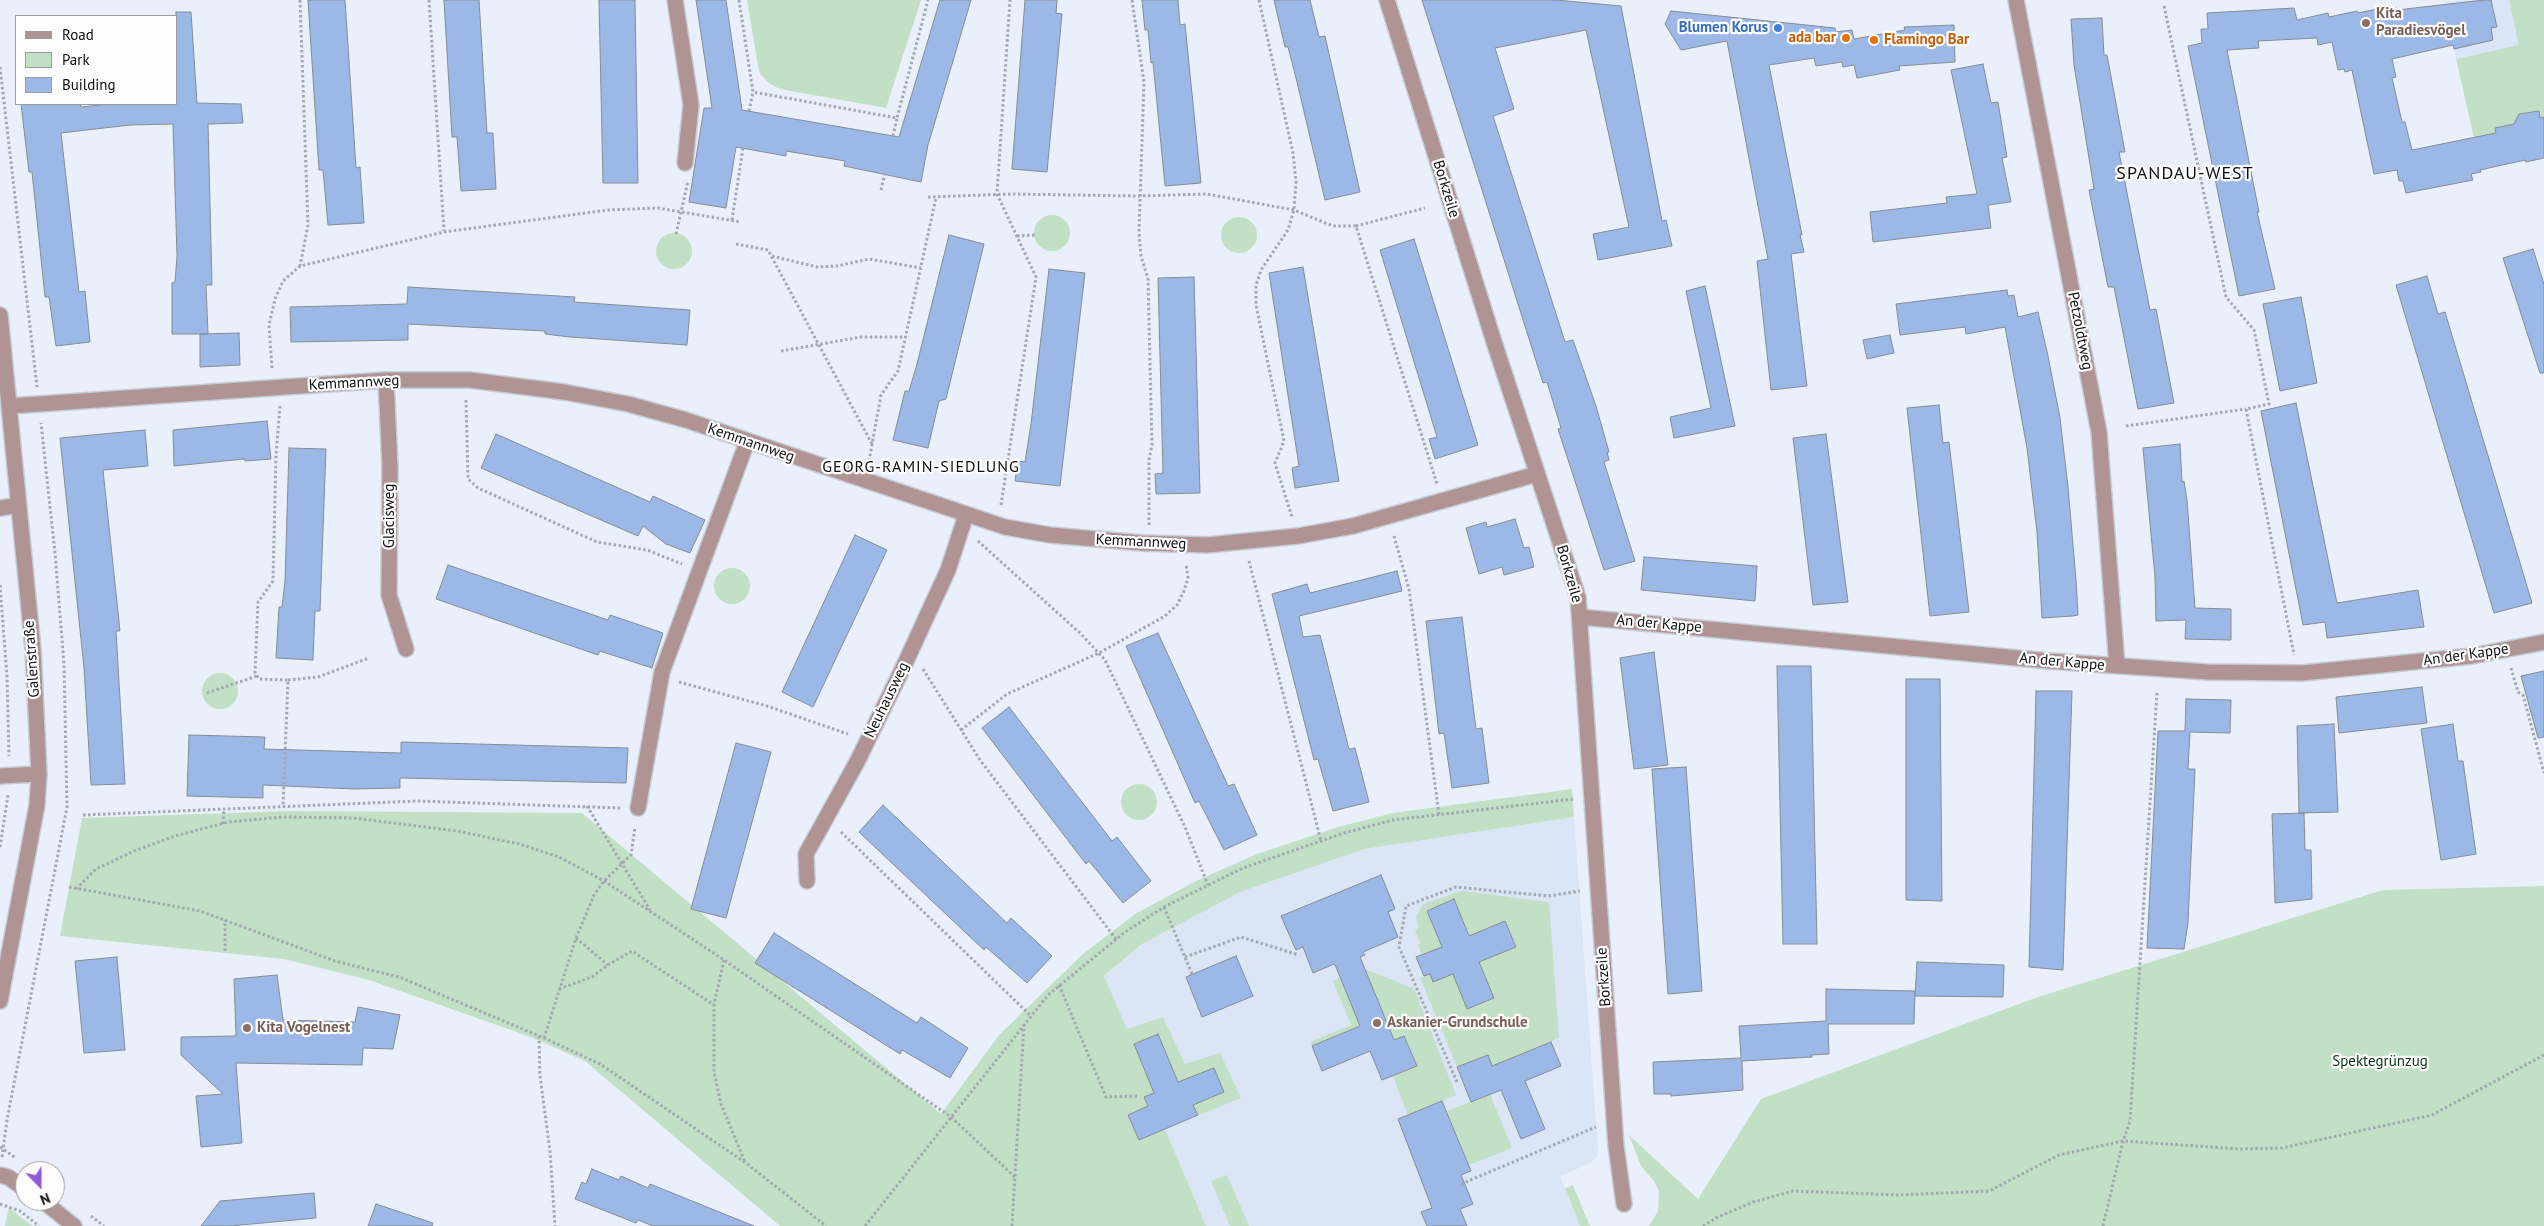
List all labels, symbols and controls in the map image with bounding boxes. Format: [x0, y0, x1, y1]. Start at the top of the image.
place label: Kita Paradiesvögel [2376, 5, 2466, 40]
legend [15, 15, 178, 105]
marker: Kita Paradiesvögel [2360, 17, 2372, 29]
place label: Blumen Korus [1679, 19, 1768, 37]
marker: Blumen Korus [1772, 22, 1784, 34]
text: Road [62, 25, 94, 44]
place label: ada bar [1788, 29, 1836, 47]
place label: Flamingo Bar [1884, 31, 1969, 49]
marker: ada bar [1840, 32, 1852, 44]
marker: Flamingo Bar [1868, 34, 1880, 46]
text: Park [62, 50, 90, 69]
text: Building [62, 75, 116, 94]
street label: Borkzeile [1429, 158, 1463, 220]
district label: SPANDAU-WEST [2115, 163, 2255, 185]
street label: Petzoldtweg [2064, 291, 2096, 371]
street label: Kemmannweg [308, 372, 400, 394]
street label: Kemmannweg [705, 420, 797, 466]
district label: GEORG-RAMIN-SIEDLUNG [820, 457, 1022, 477]
street label: Glacisweg [381, 484, 399, 548]
street label: Kemmannweg [1095, 531, 1187, 553]
street label: Borkzeile [1552, 543, 1586, 605]
street label: An der Kappe [1615, 611, 1703, 637]
street label: Galenstraße [20, 620, 44, 698]
street label: An der Kappe [2422, 640, 2510, 670]
street label: An der Kappe [2018, 649, 2106, 675]
street label: Neuhausweg [861, 659, 913, 741]
street label: Borkzeile [1593, 947, 1615, 1007]
place label: Askanier-Grundschule [1387, 1014, 1528, 1032]
marker: Askanier-Grundschule [1371, 1017, 1383, 1029]
place label: Kita Vogelnest [257, 1019, 350, 1037]
marker: Kita Vogelnest [241, 1022, 253, 1034]
park label: Spektegrünzug [2332, 1053, 2428, 1071]
north arrow [15, 1161, 65, 1211]
text: N [38, 1189, 53, 1209]

